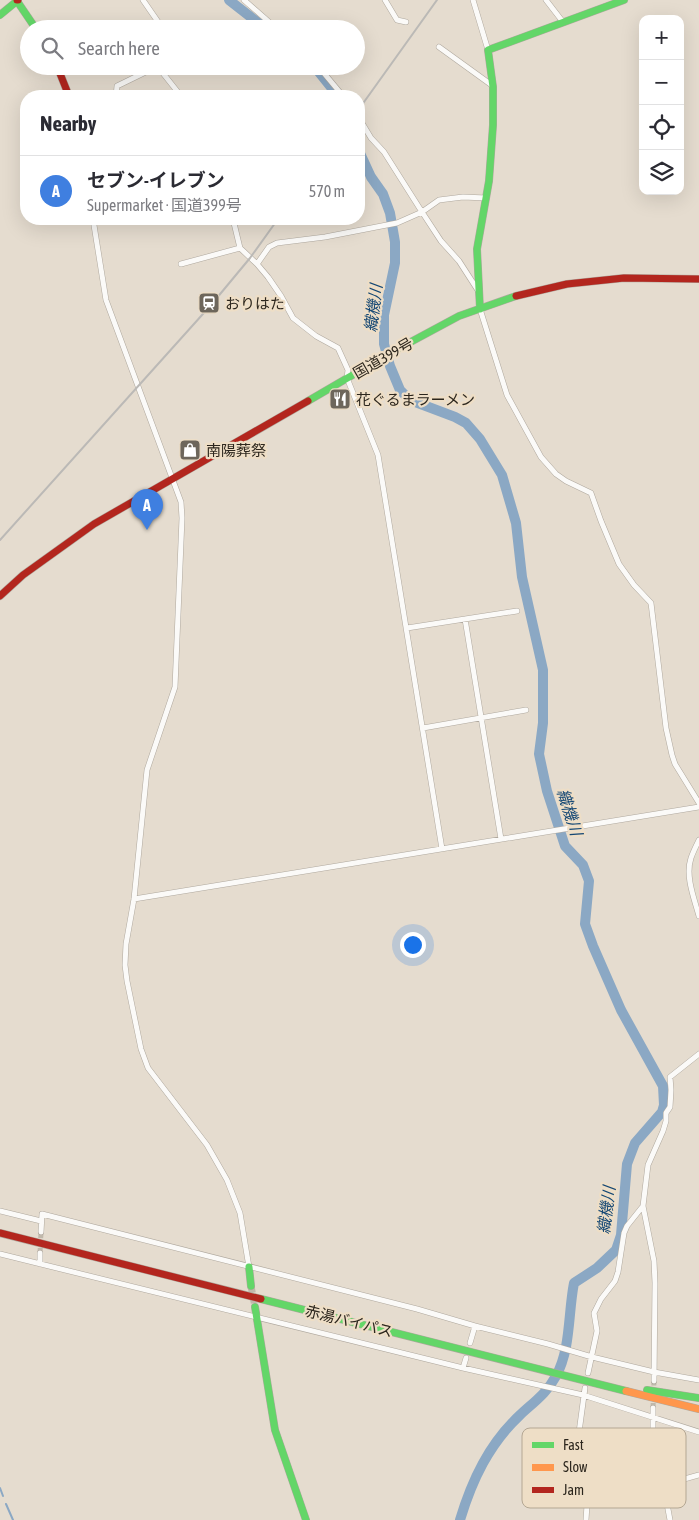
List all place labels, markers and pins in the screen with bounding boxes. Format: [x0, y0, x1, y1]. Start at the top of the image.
station icon: おりはた [197, 291, 221, 315]
place label: おりはた [225, 295, 285, 312]
restaurant icon: 花ぐるまラーメン [328, 387, 352, 411]
place label: 花ぐるまラーメン [356, 391, 475, 408]
shop icon: 南陽葬祭 [178, 438, 202, 462]
place label: 南陽葬祭 [206, 442, 266, 459]
pin: A [131, 489, 163, 530]

